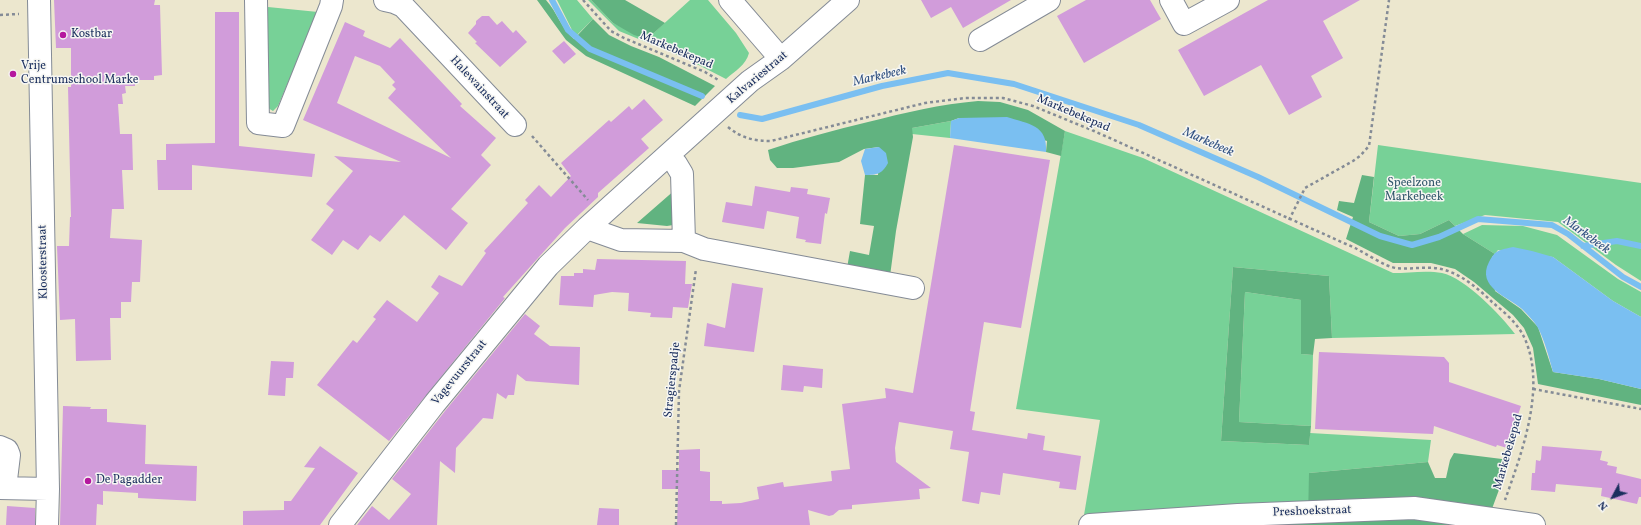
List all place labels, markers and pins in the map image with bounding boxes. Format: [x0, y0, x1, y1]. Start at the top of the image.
place label: Kostbar [71, 28, 112, 42]
marker: Kostbar [58, 30, 68, 40]
place label: Vrije Centrumschool Marke [21, 60, 139, 88]
marker: Vrije Centrumschool Marke [8, 69, 18, 79]
place label: De Pagadder [96, 474, 162, 488]
marker: De Pagadder [83, 476, 93, 486]

